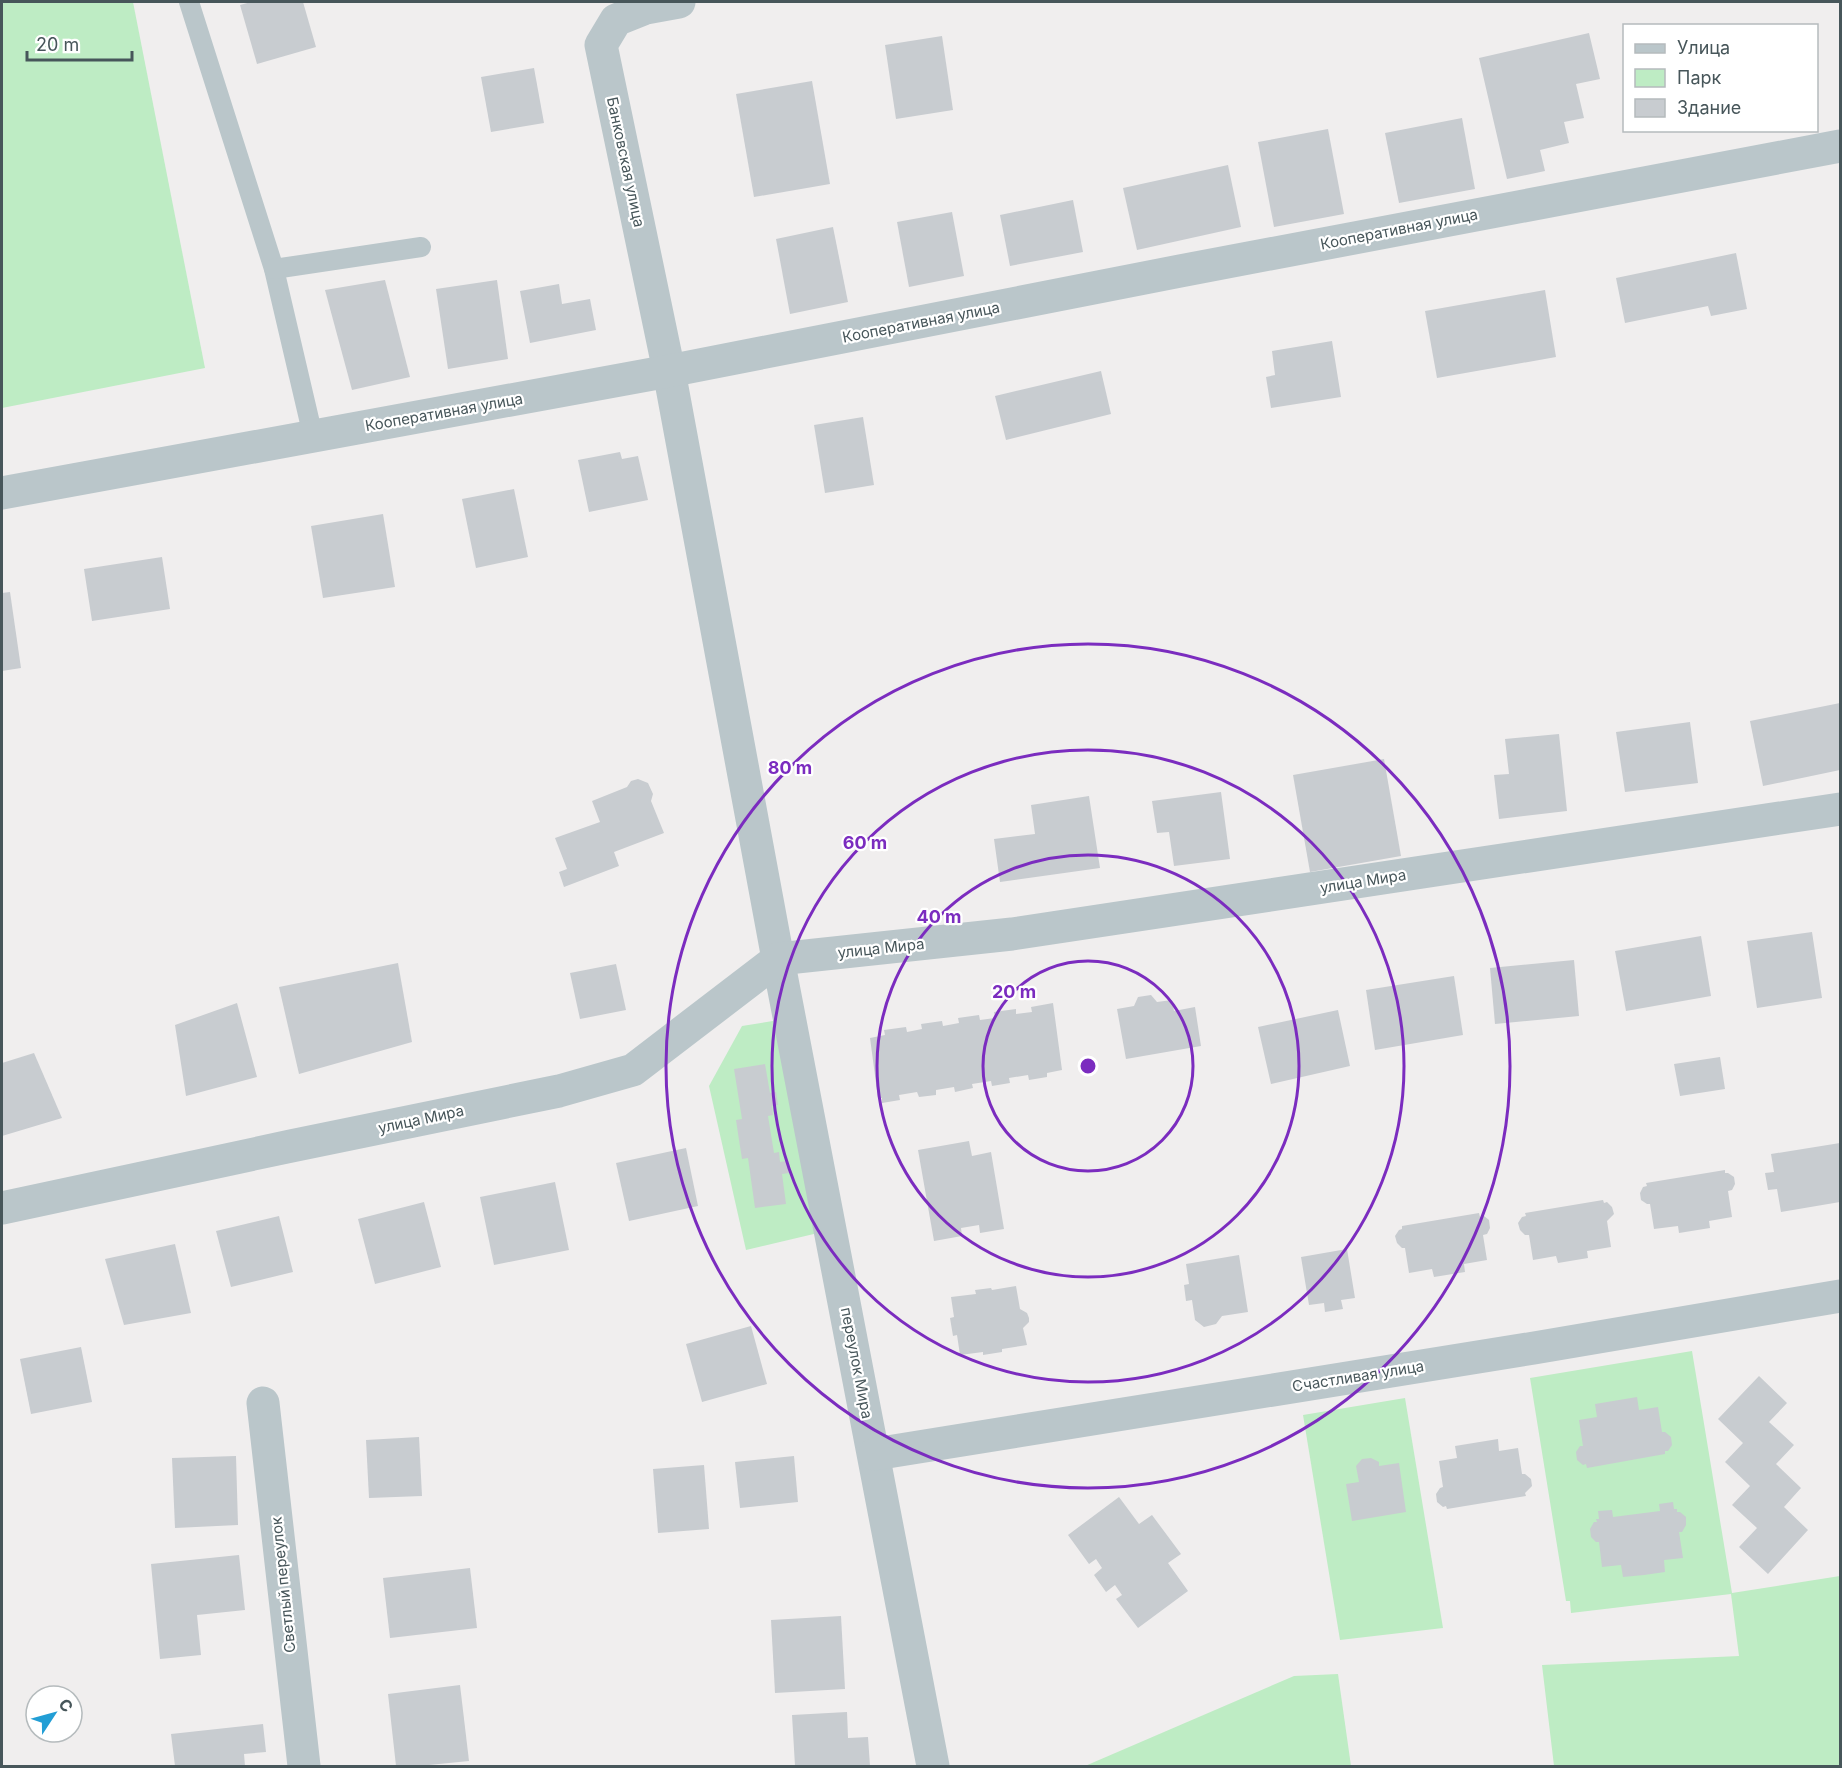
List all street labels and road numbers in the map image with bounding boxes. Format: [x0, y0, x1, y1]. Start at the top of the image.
street label: Банковская улица [603, 95, 649, 229]
street label: Кооперативная улица [1319, 204, 1479, 254]
street label: Кооперативная улица [841, 297, 1001, 347]
street label: Кооперативная улица [364, 389, 524, 435]
street label: улица Мира [1319, 865, 1407, 897]
street label: улица Мира [837, 934, 925, 962]
street label: улица Мира [376, 1101, 466, 1137]
street label: переулок Мира [837, 1306, 877, 1420]
street label: Счастливая улица [1291, 1356, 1425, 1396]
street label: Светлый переулок [266, 1516, 300, 1654]

